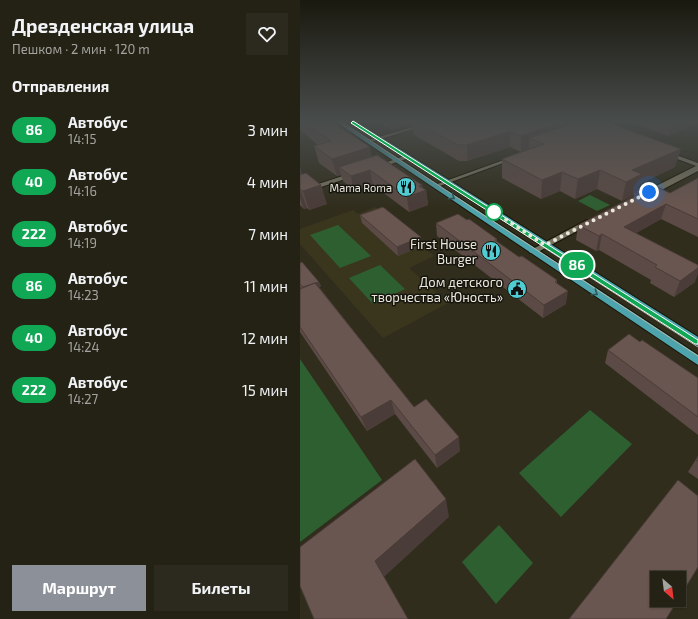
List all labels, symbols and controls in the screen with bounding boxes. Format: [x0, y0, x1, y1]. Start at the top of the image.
button: heart [246, 13, 288, 55]
text: Дрезденская улица [12, 14, 194, 37]
text: Пешком · 2 мин · 120 m [12, 41, 150, 57]
text: Отправления [12, 77, 109, 95]
text: Автобус [68, 113, 128, 131]
text: 86 [26, 121, 42, 138]
text: 3 мин [248, 121, 288, 139]
text: 14:15 [68, 131, 96, 147]
text: Автобус [68, 165, 128, 183]
text: 40 [25, 173, 43, 190]
text: 4 мин [247, 173, 288, 191]
restaurant icon: Mama Roma [395, 176, 417, 198]
place label: Mama Roma [330, 181, 392, 194]
your location [639, 182, 659, 202]
text: 14:16 [68, 183, 97, 199]
one-way arrow [448, 192, 455, 200]
unlabelled marker [485, 203, 503, 221]
text: Автобус [68, 217, 128, 235]
text: 222 [22, 225, 46, 242]
text: 7 мин [248, 225, 288, 243]
text: 14:19 [68, 235, 97, 251]
place label: First House Burger [410, 236, 477, 267]
restaurant icon: First House Burger [480, 240, 502, 262]
line badge: 86 [559, 252, 595, 278]
text: 86 [569, 256, 585, 273]
text: Автобус [68, 269, 128, 287]
place label: Дом детского творчества «Юность» [371, 274, 503, 305]
text: 86 [26, 277, 42, 294]
text: 11 мин [244, 277, 288, 295]
public building icon: Дом детского творчества «Юность» [506, 278, 528, 300]
text: 14:23 [68, 287, 99, 303]
one-way arrow [591, 288, 598, 295]
text: Автобус [68, 321, 128, 339]
text: 40 [25, 329, 43, 346]
text: 12 мин [241, 329, 288, 347]
text: 14:24 [68, 339, 100, 355]
text: Автобус [68, 373, 128, 391]
text: 222 [22, 381, 46, 398]
text: 15 мин [242, 381, 288, 399]
text: 14:27 [68, 391, 98, 407]
button: Маршрут [12, 565, 146, 611]
button: Билеты [154, 565, 288, 611]
north arrow [650, 571, 686, 607]
map controls [650, 571, 686, 607]

